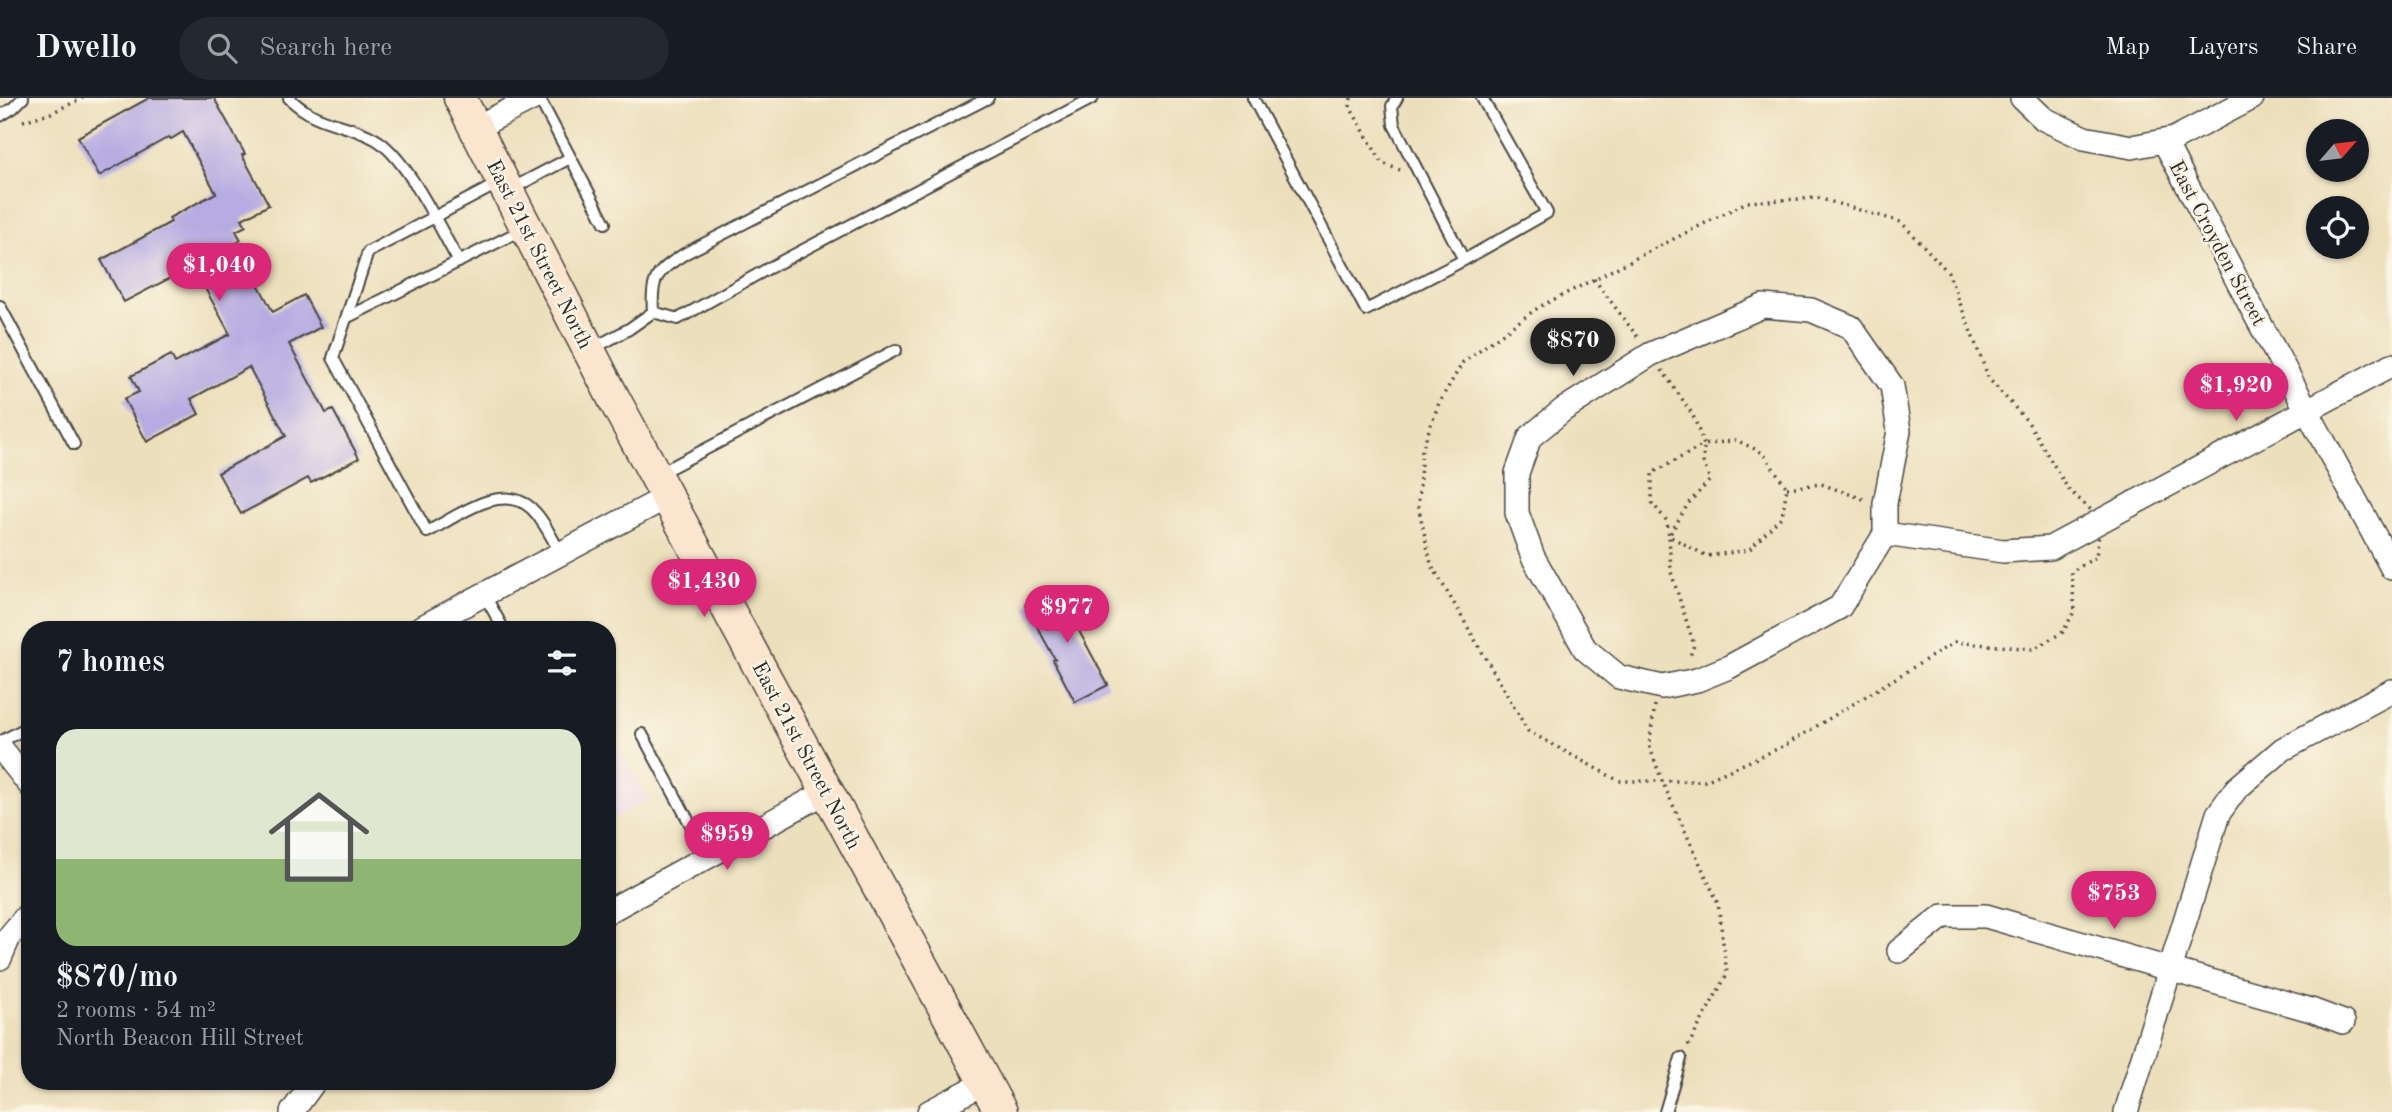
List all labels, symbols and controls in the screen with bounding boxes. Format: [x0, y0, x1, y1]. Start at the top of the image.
search box [179, 17, 669, 80]
icon: search [203, 29, 241, 67]
text: Dwello [35, 32, 137, 65]
text: Search here [259, 35, 392, 61]
text: Map [2106, 36, 2150, 60]
text: Layers [2188, 36, 2258, 60]
text: Share [2296, 36, 2357, 60]
north arrow [2306, 119, 2370, 182]
map controls [2306, 119, 2369, 259]
street label: East 21st Street North [482, 157, 596, 353]
street label: East Croyden Street [2164, 158, 2269, 330]
button: locate [2306, 196, 2369, 259]
pin: $1,040 [162, 244, 276, 303]
text: $1,040 [182, 254, 256, 277]
pin: $870 [1532, 318, 1614, 378]
text: $870 [1546, 329, 1600, 352]
pin: $1,920 [2179, 364, 2293, 423]
text: $1,920 [2199, 374, 2273, 397]
pin: $1,430 [647, 560, 761, 619]
text: $1,430 [667, 570, 741, 593]
pin: $977 [1026, 586, 1108, 645]
text: $977 [1040, 596, 1094, 619]
icon: filters [543, 644, 581, 682]
text: 7 homes [56, 648, 165, 678]
street label: East 21st Street North [747, 658, 864, 853]
icon: home [256, 774, 382, 900]
pin: $959 [686, 812, 768, 872]
text: $959 [700, 823, 754, 846]
pin: $753 [2073, 872, 2155, 931]
text: $753 [2087, 882, 2141, 905]
text: $870/mo [56, 963, 178, 993]
text: 2 rooms · 54 m² [56, 999, 216, 1022]
text: North Beacon Hill Street [56, 1027, 304, 1050]

